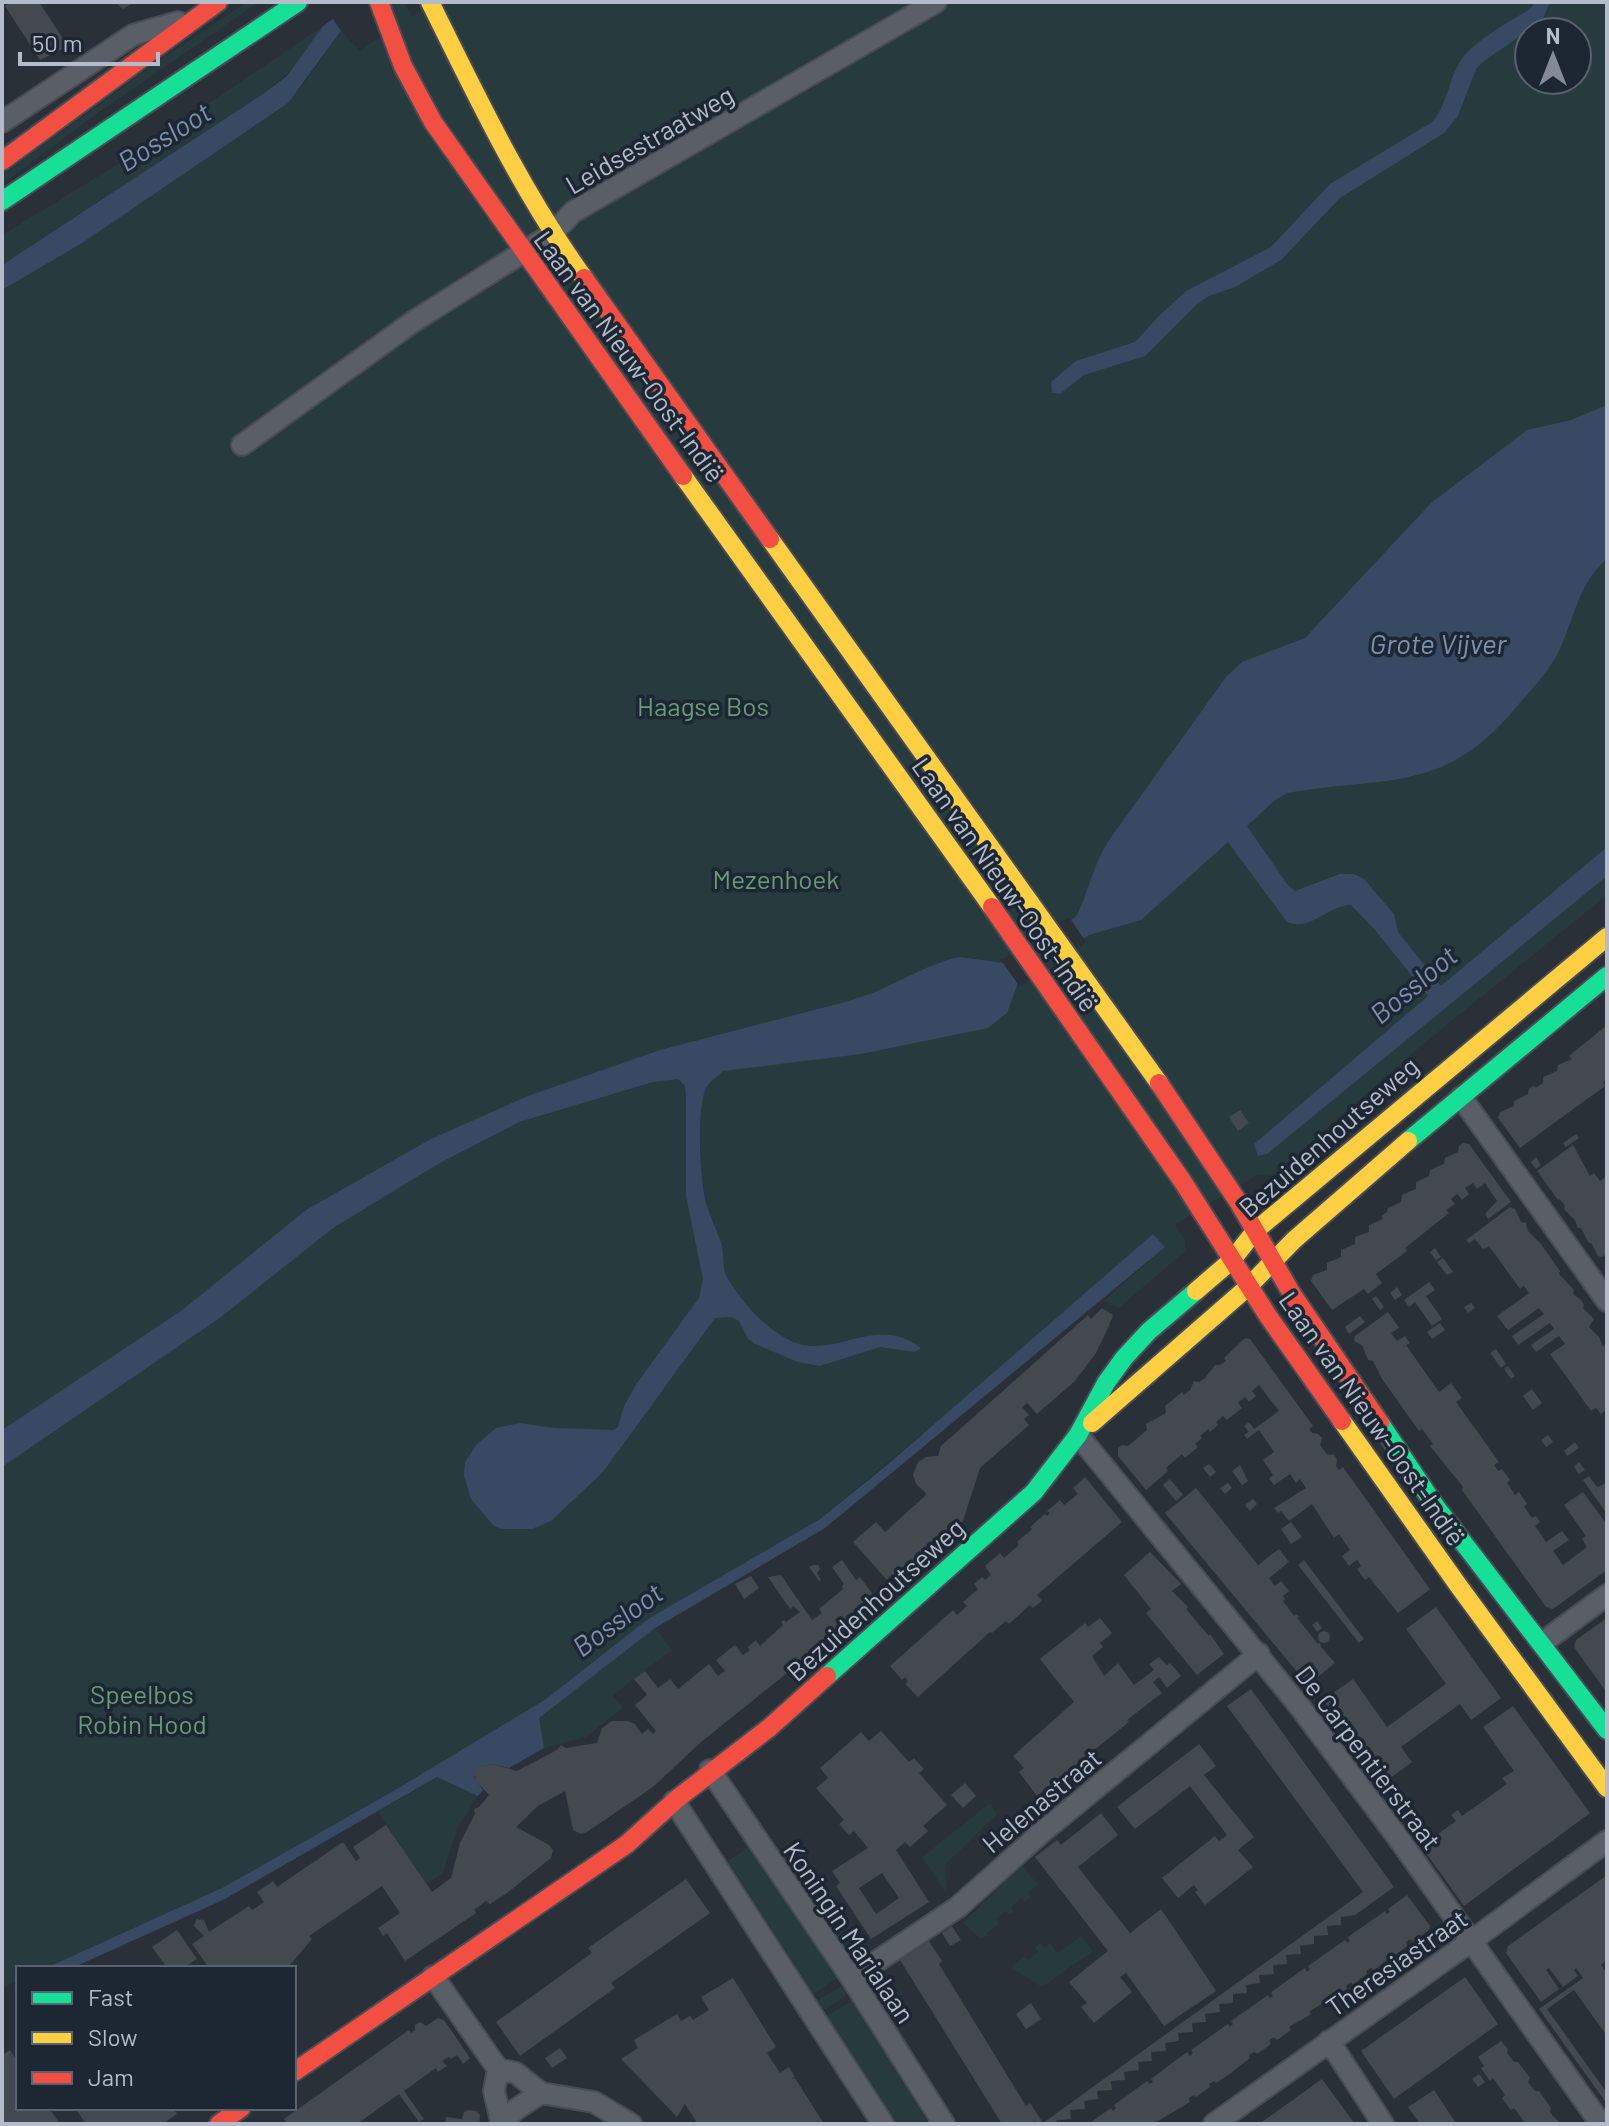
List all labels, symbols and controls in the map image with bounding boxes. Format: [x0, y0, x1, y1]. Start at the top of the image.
scale bar [20, 16, 158, 66]
north arrow [1513, 16, 1593, 96]
text: N [1546, 22, 1560, 48]
text: 50 m [32, 28, 83, 57]
street label: Leidsestraatweg [559, 78, 739, 200]
water label: Bossloot [111, 94, 217, 178]
street label: Laan van Nieuw-Oost-Indië [528, 224, 732, 488]
water label: Grote Vijver [1370, 626, 1508, 660]
park label: Haagse Bos [637, 690, 769, 721]
street label: Laan van Nieuw-Oost-Indië [906, 751, 1106, 1017]
park label: Mezenhoek [713, 863, 839, 894]
water label: Bossloot [1363, 938, 1464, 1030]
street label: Bezuidenhoutseweg [1232, 1050, 1424, 1222]
street label: Laan van Nieuw-Oost-Indië [1273, 1285, 1473, 1551]
street label: Bezuidenhoutseweg [780, 1511, 970, 1687]
water label: Bossloot [565, 1575, 669, 1663]
street label: De Carpentierstraat [1290, 1659, 1448, 1855]
park label: Speelbos Robin Hood [77, 1678, 207, 1739]
street label: Helenastraat [975, 1741, 1107, 1859]
street label: Koningin Marialaan [778, 1835, 922, 2029]
street label: Theresiastraat [1319, 1902, 1473, 2022]
legend [16, 1966, 296, 2110]
text: Fast [88, 1982, 133, 2011]
text: Slow [88, 2022, 137, 2051]
text: Jam [88, 2062, 134, 2091]

